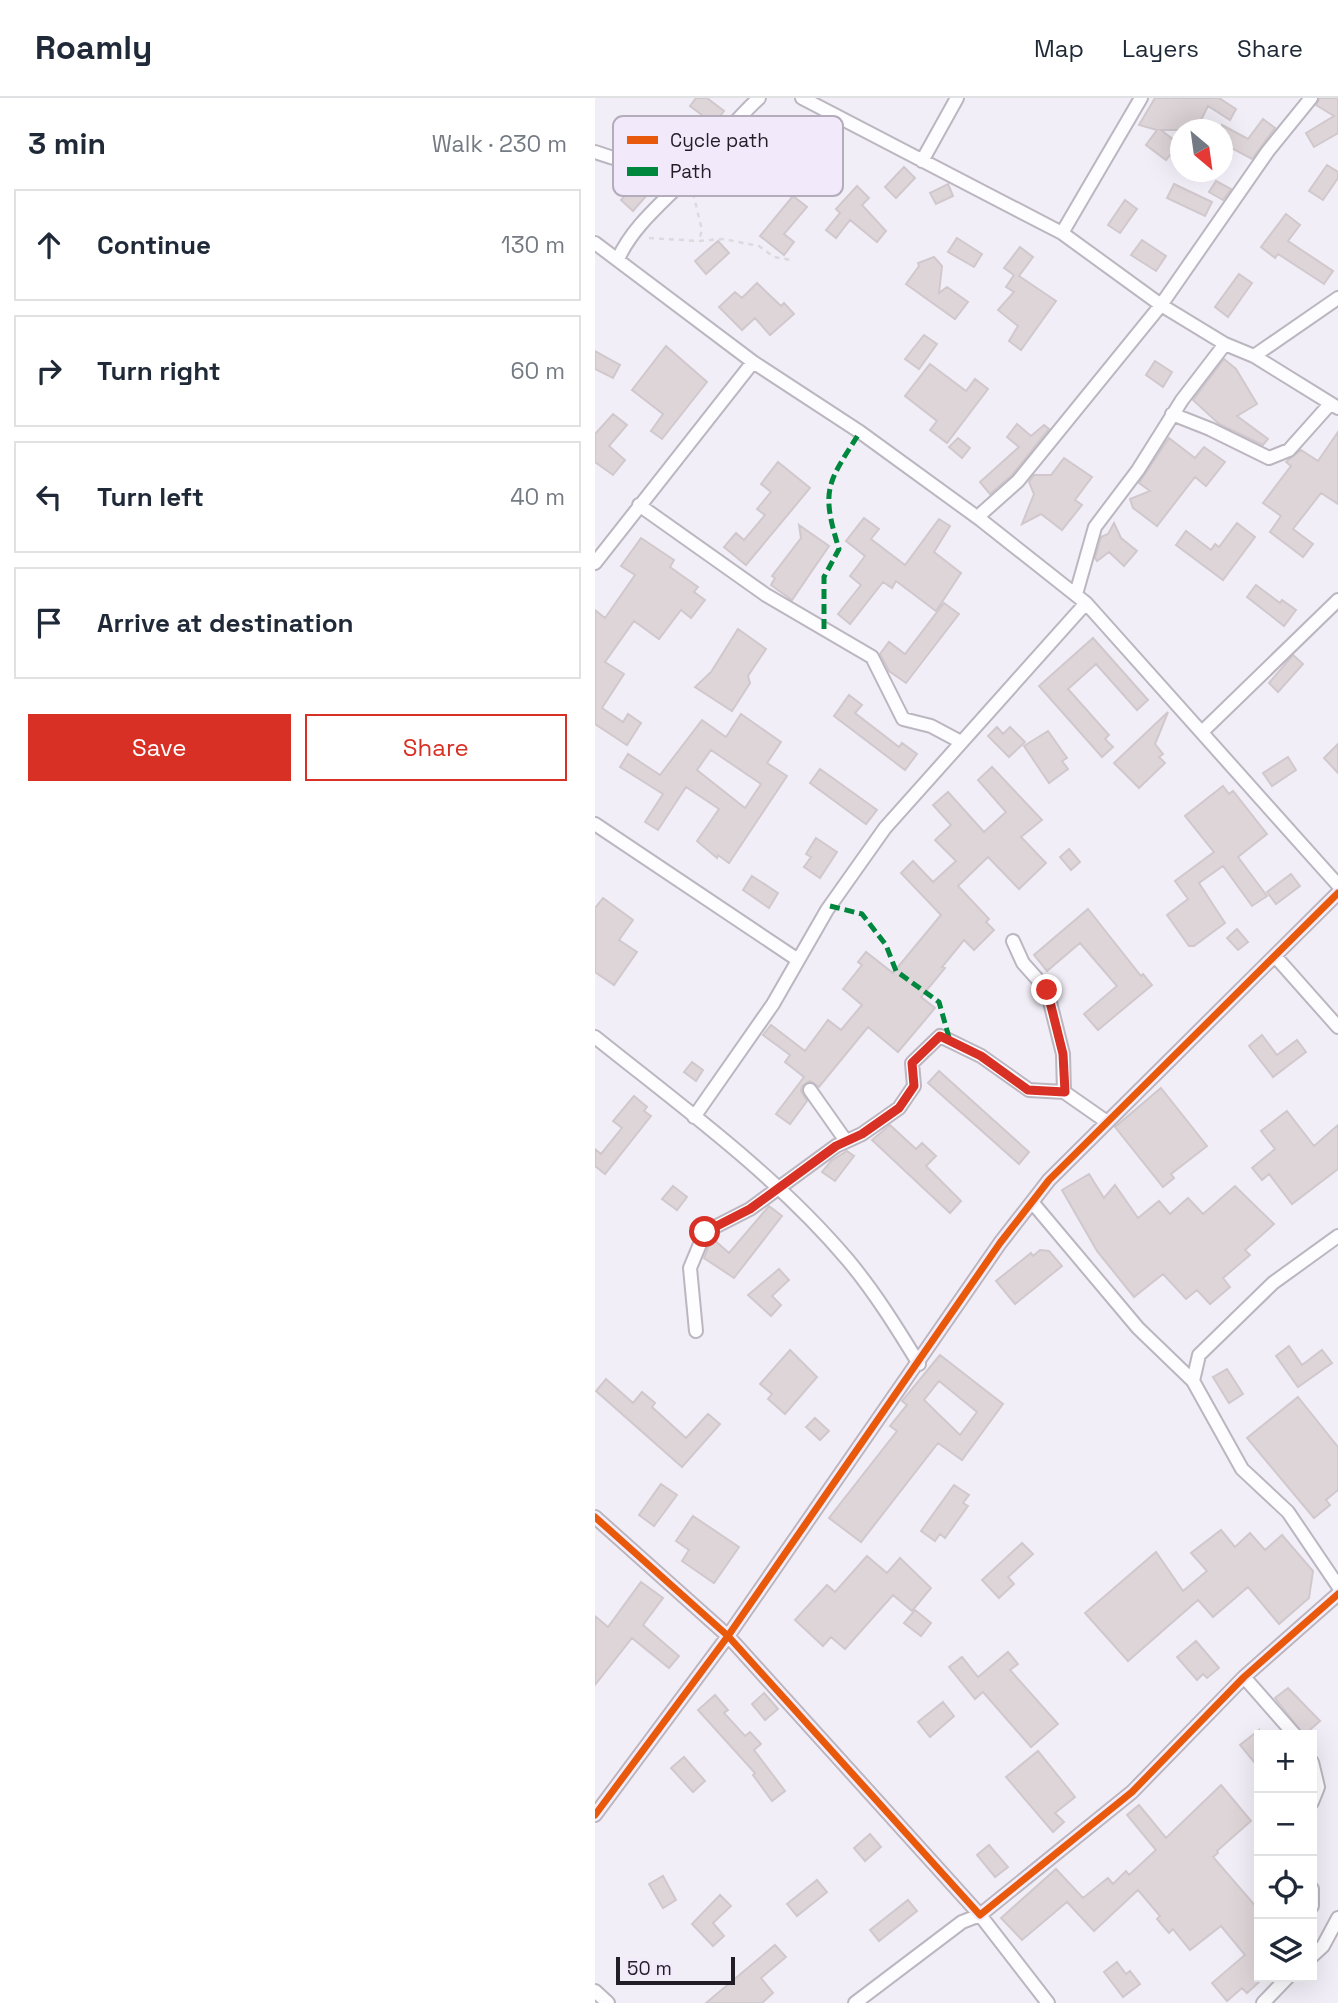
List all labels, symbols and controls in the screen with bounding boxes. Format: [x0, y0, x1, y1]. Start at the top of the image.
text: Roamly [35, 27, 152, 69]
text: Map [1034, 33, 1084, 64]
text: Layers [1122, 33, 1199, 64]
text: Share [1237, 33, 1303, 64]
legend [613, 116, 843, 196]
north arrow [1170, 119, 1233, 182]
text: 3 min [28, 124, 106, 163]
text: Cycle path [670, 128, 769, 153]
text: Walk · 230 m [432, 129, 567, 159]
text: Path [670, 159, 712, 184]
icon: ahead [30, 226, 68, 264]
text: Continue [97, 228, 211, 262]
text: 130 m [501, 230, 565, 260]
icon: right [30, 352, 68, 390]
text: Turn right [97, 354, 221, 388]
text: 60 m [510, 356, 565, 386]
icon: left [30, 478, 68, 516]
text: Turn left [97, 480, 204, 514]
text: 40 m [510, 482, 565, 512]
icon: arrive [30, 604, 68, 642]
text: Arrive at destination [97, 606, 354, 640]
button: Save [28, 714, 291, 781]
button: Share [305, 714, 567, 781]
route end [1031, 974, 1062, 1005]
route start [689, 1216, 720, 1247]
map controls [1254, 1730, 1317, 1982]
button: + [1254, 1730, 1317, 1793]
button: − [1254, 1793, 1317, 1856]
button: locate [1254, 1856, 1317, 1919]
button: layers [1254, 1919, 1317, 1982]
scale bar [616, 1954, 735, 1986]
text: 50 m [627, 1956, 672, 1981]

